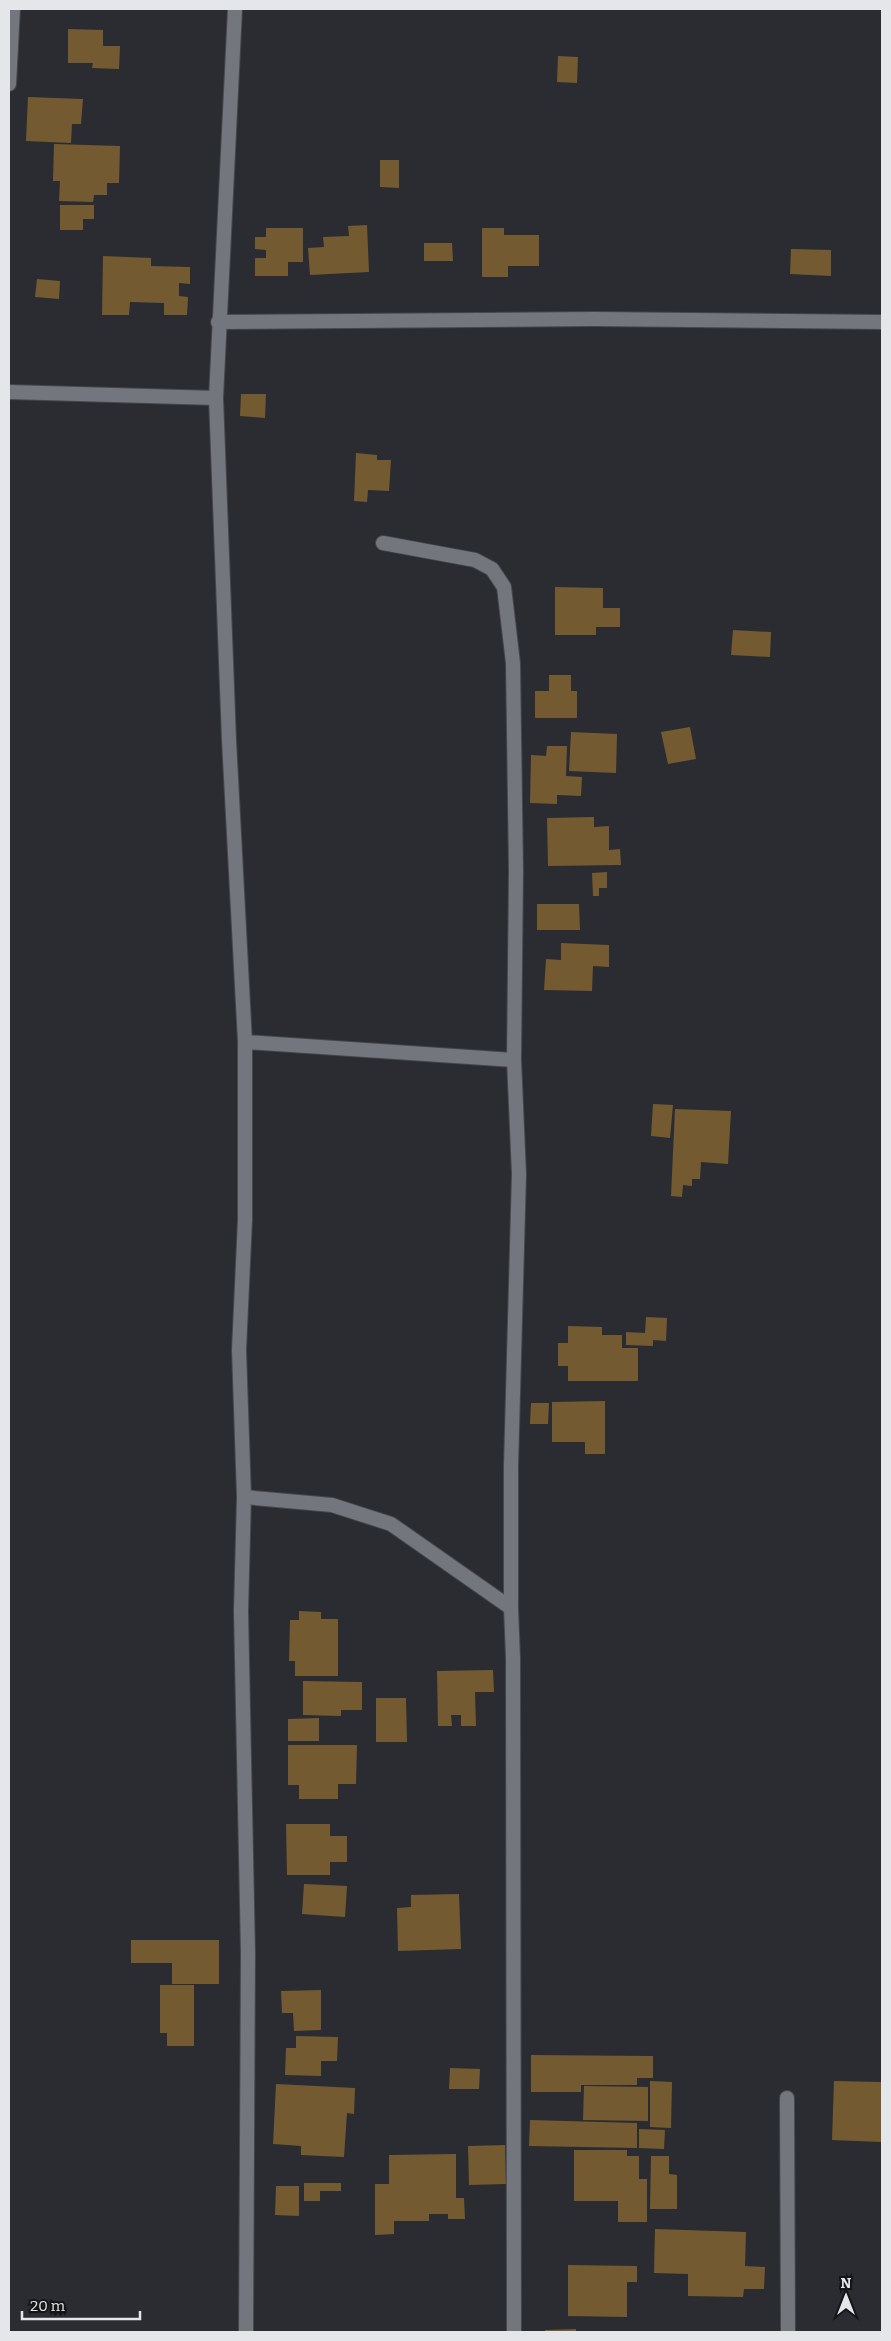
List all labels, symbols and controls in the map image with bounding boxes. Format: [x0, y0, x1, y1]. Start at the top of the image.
north arrow [821, 2271, 871, 2321]
text: N [841, 2275, 852, 2292]
scale bar [22, 2288, 140, 2320]
text: 20 m [30, 2297, 66, 2315]

